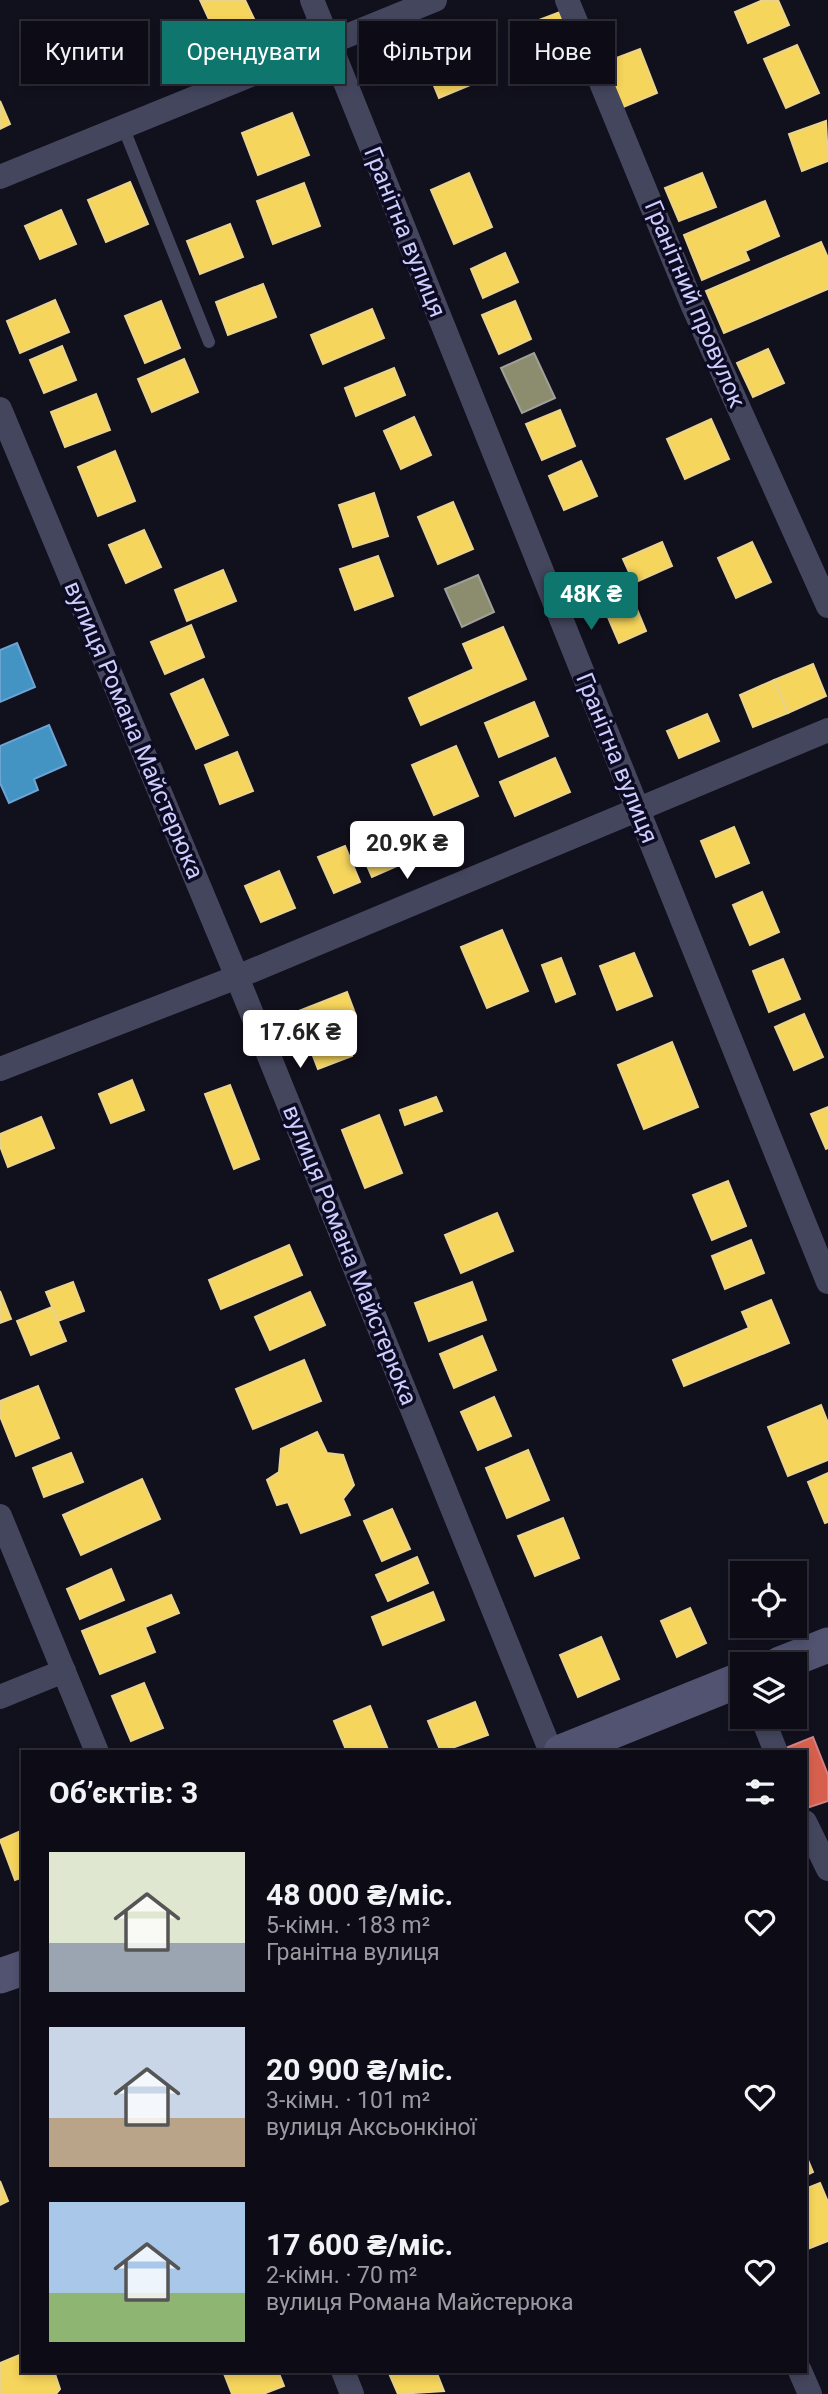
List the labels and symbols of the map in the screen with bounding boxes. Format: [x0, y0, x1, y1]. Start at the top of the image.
street label: Гранітна вулиця [358, 143, 452, 321]
street label: Гранітний провулок [639, 196, 751, 412]
pin: 48K ₴ [542, 572, 640, 632]
street label: вулиця Романа Майстерюка [58, 577, 210, 883]
street label: Гранітна вулиця [570, 669, 664, 847]
pin: 20.9K ₴ [342, 822, 472, 881]
pin: 17.6K ₴ [235, 1010, 365, 1070]
street label: вулиця Романа Майстерюка [277, 1101, 423, 1409]

